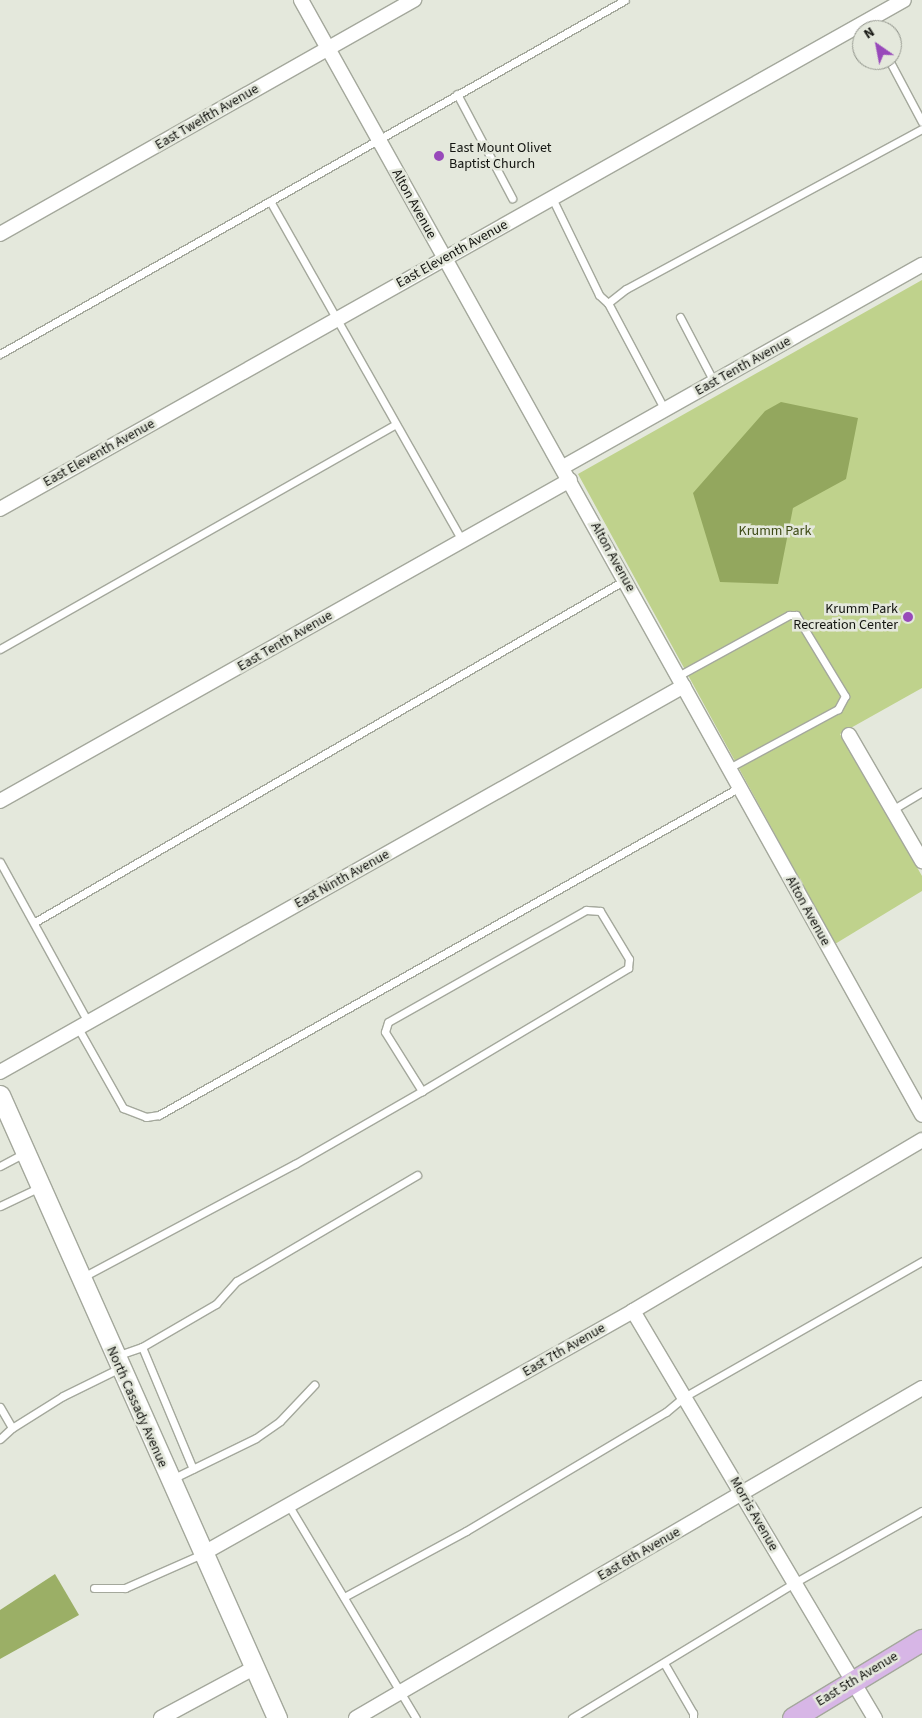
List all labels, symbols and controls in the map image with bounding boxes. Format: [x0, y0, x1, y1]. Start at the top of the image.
north arrow [852, 20, 902, 70]
text: N [860, 22, 879, 44]
street label: East Twelfth Avenue [152, 80, 262, 154]
place label: East Mount Olivet Baptist Church [449, 140, 551, 172]
marker: East Mount Olivet Baptist Church [433, 150, 445, 162]
street label: Alton Avenue [388, 166, 440, 242]
street label: East Eleventh Avenue [393, 216, 511, 292]
street label: East Tenth Avenue [692, 333, 794, 399]
street label: East Eleventh Avenue [40, 415, 158, 491]
street label: Alton Avenue [587, 519, 639, 595]
park label: Krumm Park [739, 523, 811, 539]
place label: Krumm Park Recreation Center [793, 601, 898, 634]
street label: East Tenth Avenue [234, 607, 336, 675]
marker: Krumm Park Recreation Center [902, 611, 914, 623]
street label: East Ninth Avenue [292, 846, 392, 912]
street label: Alton Avenue [782, 873, 834, 949]
street label: East 7th Avenue [520, 1320, 608, 1380]
street label: North Cassady Avenue [103, 1344, 171, 1470]
street label: Morris Avenue [726, 1474, 782, 1554]
street label: East 6th Avenue [595, 1524, 683, 1584]
street label: East 5th Avenue [813, 1648, 901, 1710]

